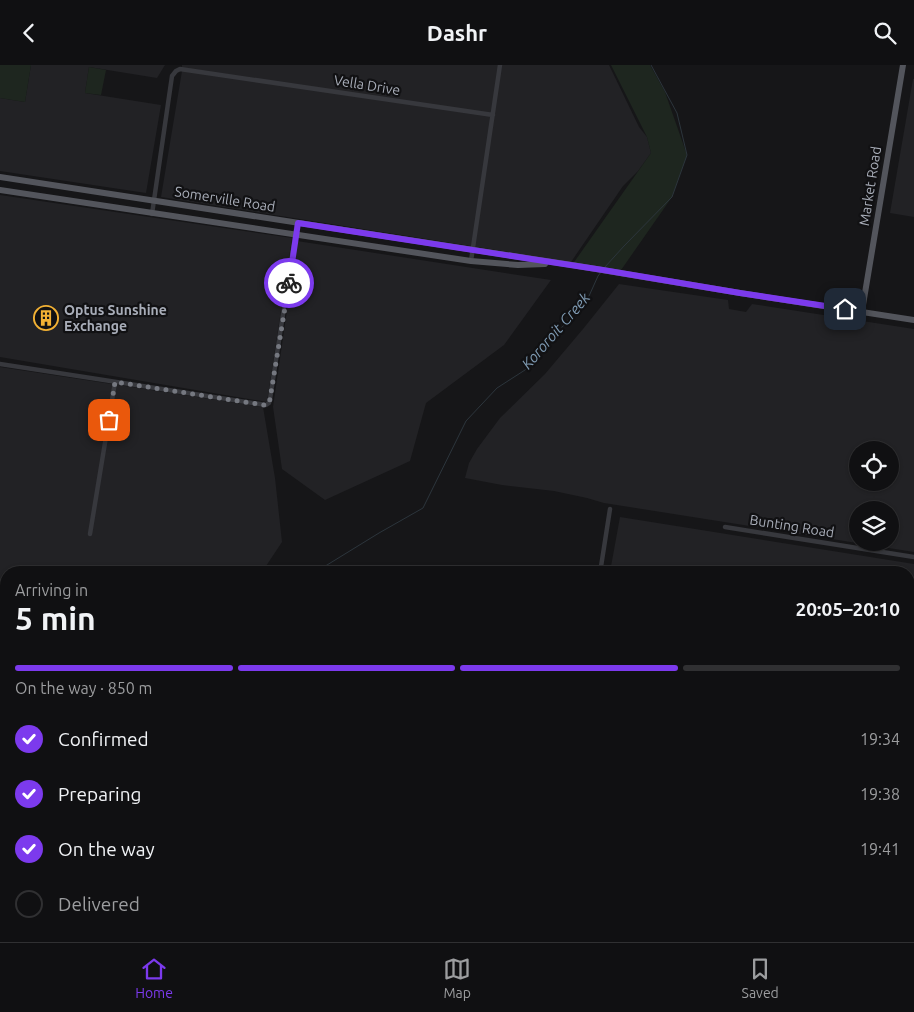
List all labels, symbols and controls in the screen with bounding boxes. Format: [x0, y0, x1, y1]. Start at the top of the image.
icon: back [15, 19, 43, 47]
icon: search [871, 19, 899, 47]
text: Dashr [427, 20, 487, 45]
street label: Vella Drive [333, 72, 401, 98]
street label: Market Road [856, 145, 884, 227]
street label: Somerville Road [174, 183, 276, 215]
courier [264, 258, 314, 308]
icon: bike [275, 269, 303, 297]
pin [824, 288, 866, 330]
water label: Kororoit Creek [518, 289, 594, 372]
icon: home [831, 295, 859, 323]
place label: Optus Sunshine Exchange [64, 302, 167, 334]
building icon: Optus Sunshine Exchange [33, 305, 59, 331]
pin [88, 399, 130, 441]
icon: bag [95, 406, 123, 434]
map controls [849, 441, 899, 551]
button: locate [849, 441, 899, 491]
button: layers [849, 501, 899, 551]
street label: Bunting Road [749, 511, 835, 541]
text: Arriving in [15, 581, 88, 599]
text: 20:05–20:10 [795, 598, 900, 620]
text: 5 min [15, 600, 96, 636]
text: On the way · 850 m [15, 679, 152, 697]
icon: check [15, 725, 43, 753]
text: Confirmed [58, 728, 149, 750]
text: 19:34 [860, 730, 900, 748]
icon: check [15, 780, 43, 808]
text: Preparing [58, 783, 142, 805]
text: 19:38 [860, 785, 900, 803]
icon: check [15, 835, 43, 863]
text: On the way [58, 838, 155, 860]
text: 19:41 [860, 840, 900, 858]
text: Delivered [58, 893, 140, 915]
tab: Home [135, 955, 173, 1001]
tab: Map [443, 955, 471, 1001]
tab: Saved [742, 955, 779, 1001]

